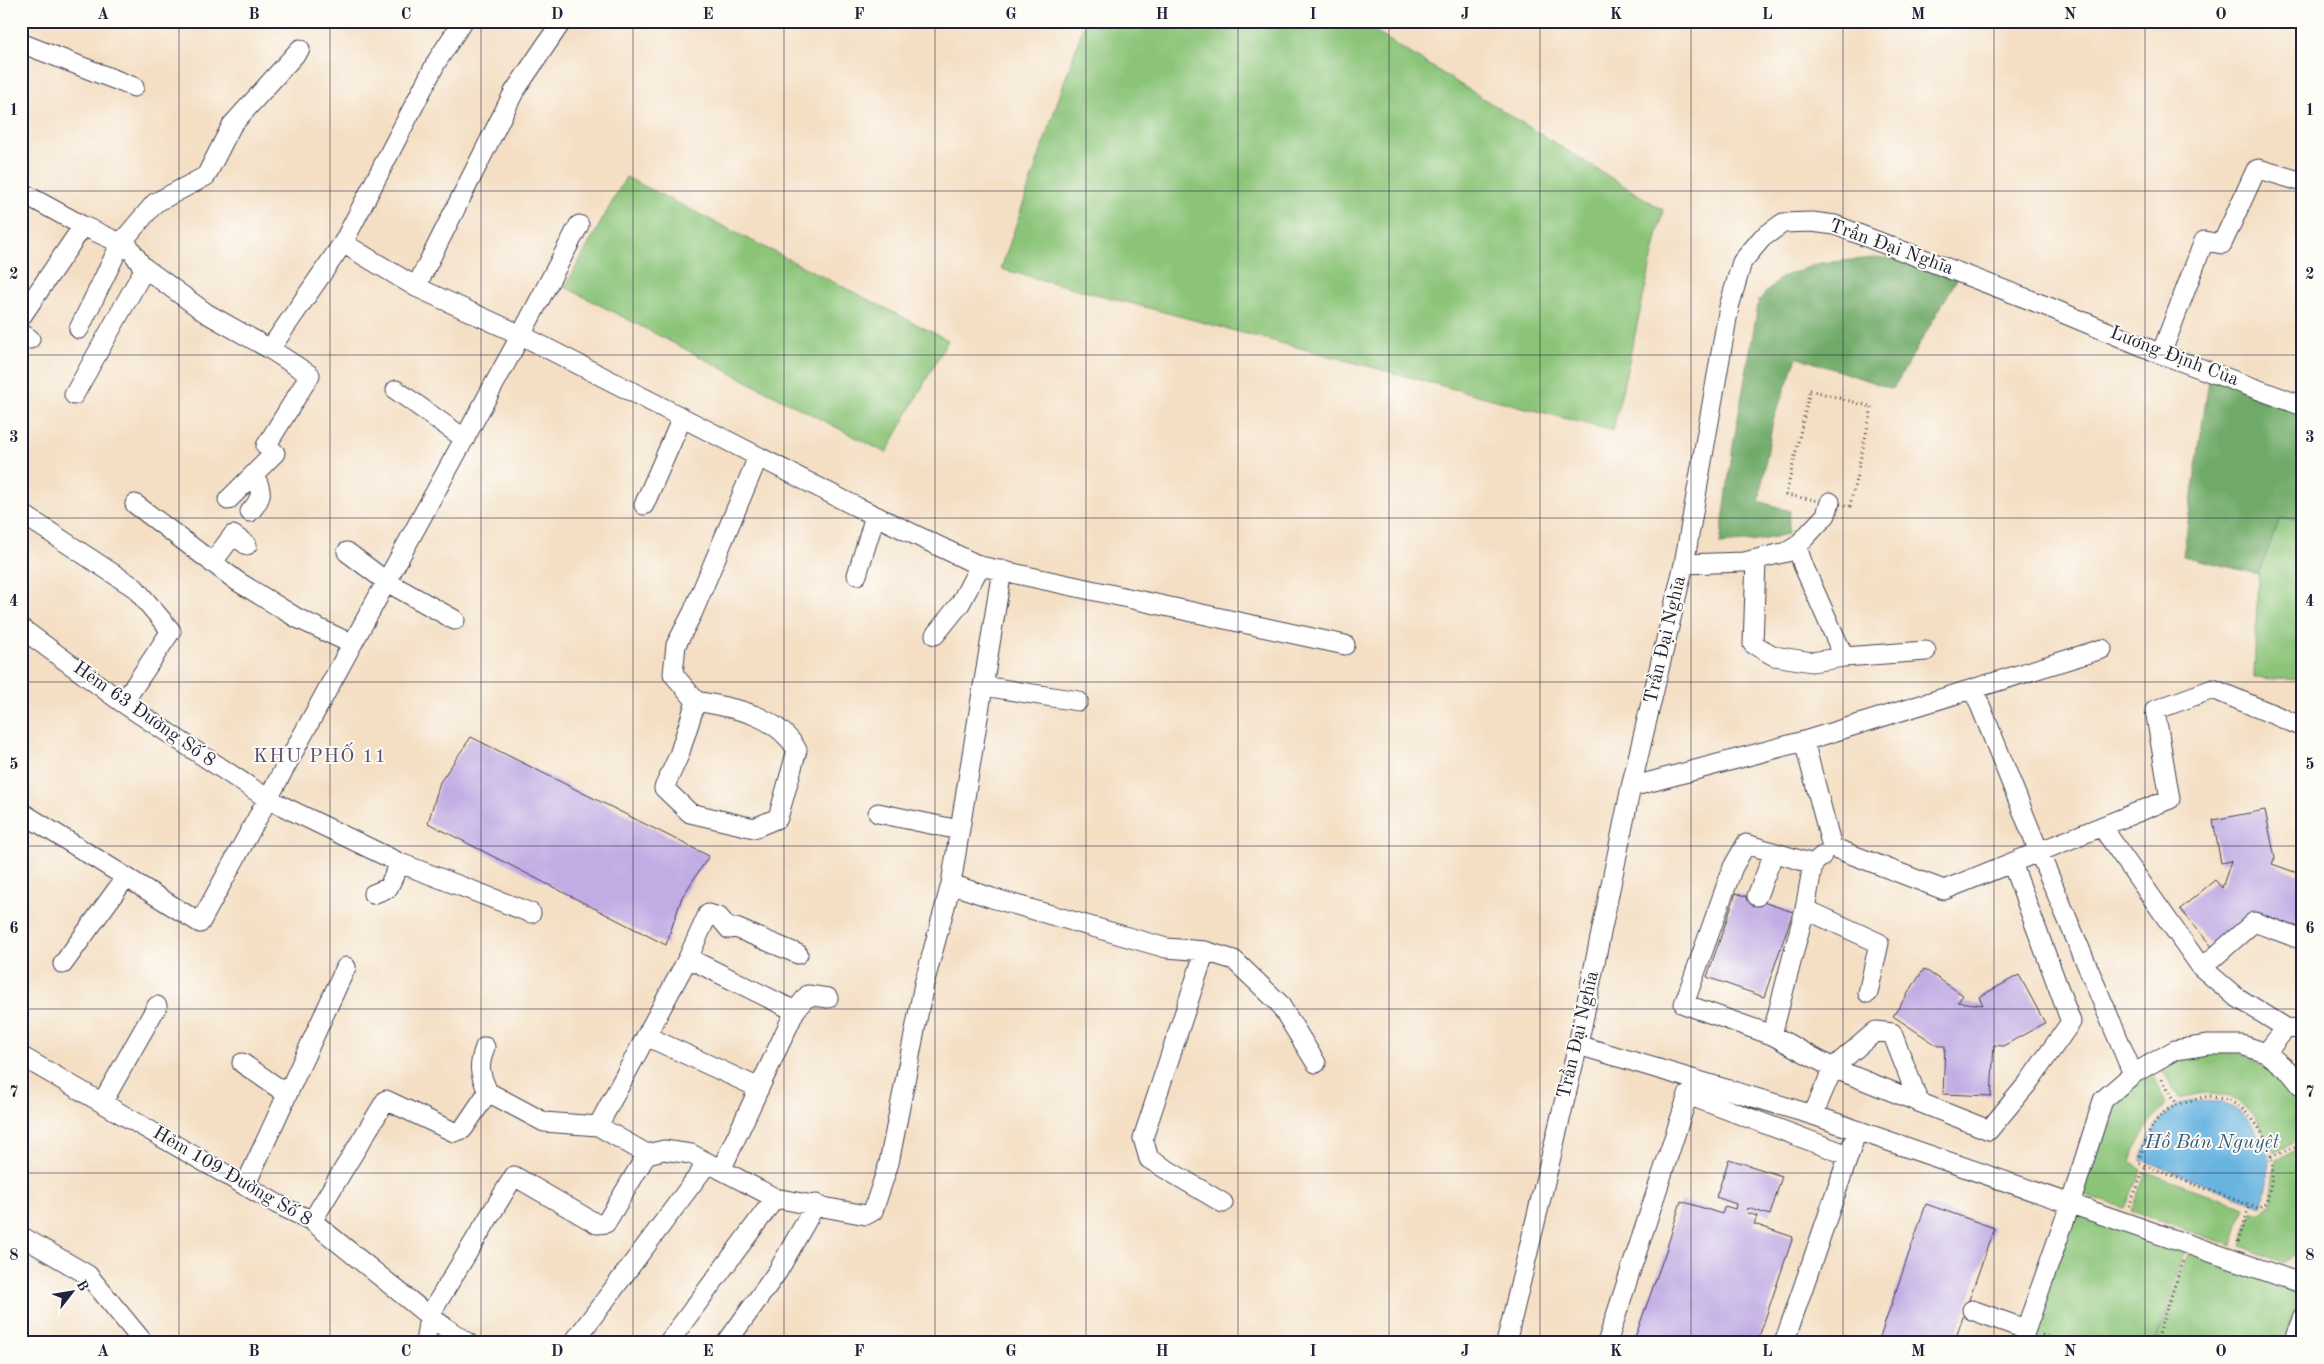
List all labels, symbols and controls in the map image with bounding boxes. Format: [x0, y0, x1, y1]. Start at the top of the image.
text: A [97, 7, 109, 23]
text: B [248, 7, 260, 23]
text: C [401, 7, 411, 23]
text: D [551, 7, 563, 23]
text: E [702, 7, 714, 23]
text: F [854, 7, 865, 23]
text: G [1005, 7, 1017, 23]
text: H [1155, 7, 1169, 23]
text: I [1309, 7, 1317, 23]
text: J [1461, 7, 1470, 23]
text: K [1610, 7, 1622, 23]
text: L [1762, 7, 1773, 23]
text: M [1911, 7, 1925, 23]
text: N [2064, 7, 2077, 23]
text: O [2215, 7, 2227, 23]
text: 1 [9, 103, 19, 119]
text: 1 [2305, 103, 2315, 119]
street label: Trần Đại Nghĩa [1826, 214, 1957, 279]
text: 2 [9, 267, 19, 283]
text: 2 [2305, 267, 2315, 283]
street label: Lương Định Của [2107, 324, 2241, 390]
text: 3 [9, 430, 19, 446]
text: 3 [2305, 430, 2315, 446]
street label: Trần Đại Nghĩa [1639, 573, 1690, 706]
text: 4 [9, 594, 19, 610]
text: 4 [2305, 594, 2315, 610]
street label: Hẻm 63 Đường Số 8 [69, 658, 219, 771]
district label: KHU PHỐ 11 [253, 742, 387, 767]
text: 5 [9, 757, 19, 773]
text: 5 [2305, 757, 2315, 773]
text: 6 [9, 921, 19, 937]
text: 6 [2305, 921, 2315, 937]
street label: Trần Đại Nghĩa [1552, 968, 1603, 1101]
text: 7 [9, 1085, 19, 1101]
text: 7 [2305, 1085, 2315, 1101]
street label: Hẻm 109 Đường Số 8 [149, 1123, 315, 1230]
water label: Hồ Bán Nguyệt [2144, 1132, 2280, 1153]
text: 8 [9, 1248, 19, 1264]
text: 8 [2305, 1248, 2315, 1264]
north arrow [48, 1266, 98, 1316]
text: B [74, 1278, 91, 1294]
text: A [97, 1344, 109, 1360]
text: B [248, 1344, 260, 1360]
text: C [401, 1344, 411, 1360]
text: D [551, 1344, 563, 1360]
text: E [702, 1344, 714, 1360]
text: F [854, 1344, 865, 1360]
text: G [1005, 1344, 1017, 1360]
text: H [1155, 1344, 1169, 1360]
text: I [1309, 1344, 1317, 1360]
text: J [1461, 1344, 1470, 1360]
text: K [1610, 1344, 1622, 1360]
text: L [1762, 1344, 1773, 1360]
text: M [1911, 1344, 1925, 1360]
text: N [2064, 1344, 2077, 1360]
text: O [2215, 1344, 2227, 1360]

